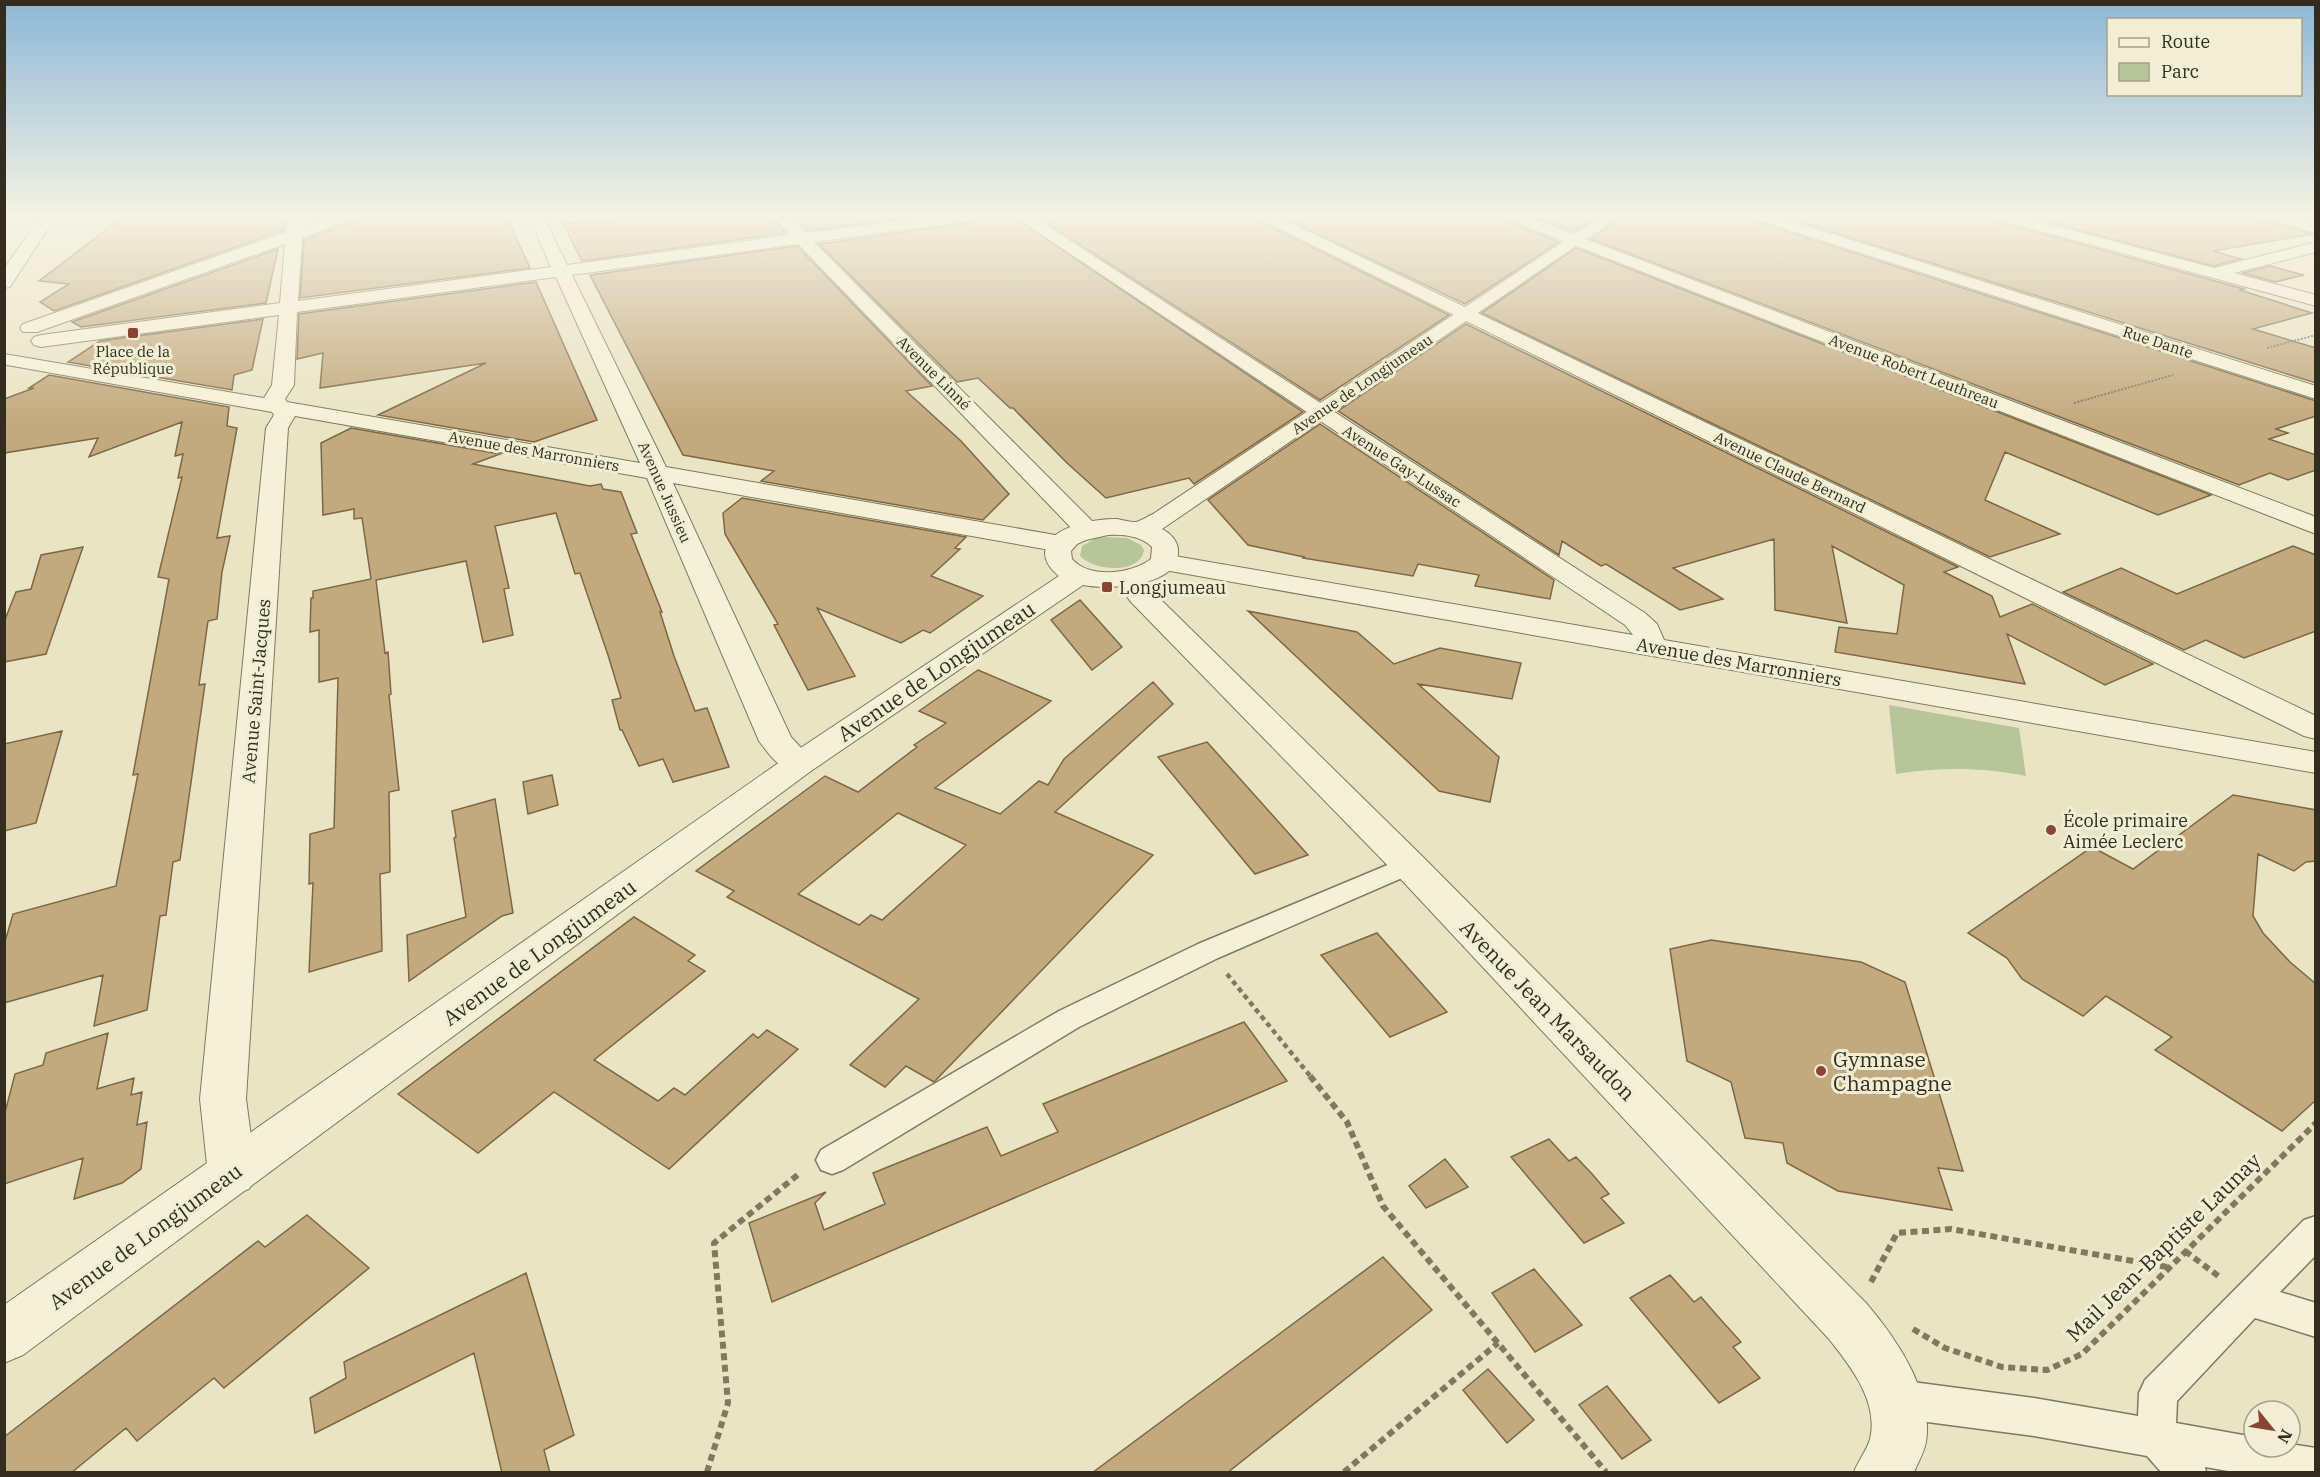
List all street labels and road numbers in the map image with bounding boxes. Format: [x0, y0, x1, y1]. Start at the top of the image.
street label: Rue Dante [2121, 322, 2195, 362]
street label: Avenue de Longjumeau [1288, 330, 1436, 438]
street label: Avenue Robert Leuthreau [1826, 330, 2002, 412]
street label: Avenue Linné [893, 332, 975, 414]
street label: Avenue Gay-Lussac [1339, 421, 1465, 512]
street label: Avenue des Marronniers [447, 427, 621, 475]
street label: Avenue Claude Bernard [1711, 427, 1869, 517]
street label: Avenue Jussieu [634, 438, 696, 546]
street label: Avenue de Longjumeau [832, 594, 1040, 748]
street label: Avenue Saint-Jacques [236, 598, 276, 784]
street label: Avenue des Marronniers [1635, 633, 1843, 691]
street label: Avenue de Longjumeau [437, 872, 641, 1032]
street label: Avenue Jean Marsaudon [1454, 914, 1642, 1106]
street label: Mail Jean-Baptiste Launay [2060, 1146, 2267, 1348]
street label: Avenue de Longjumeau [43, 1156, 247, 1316]

